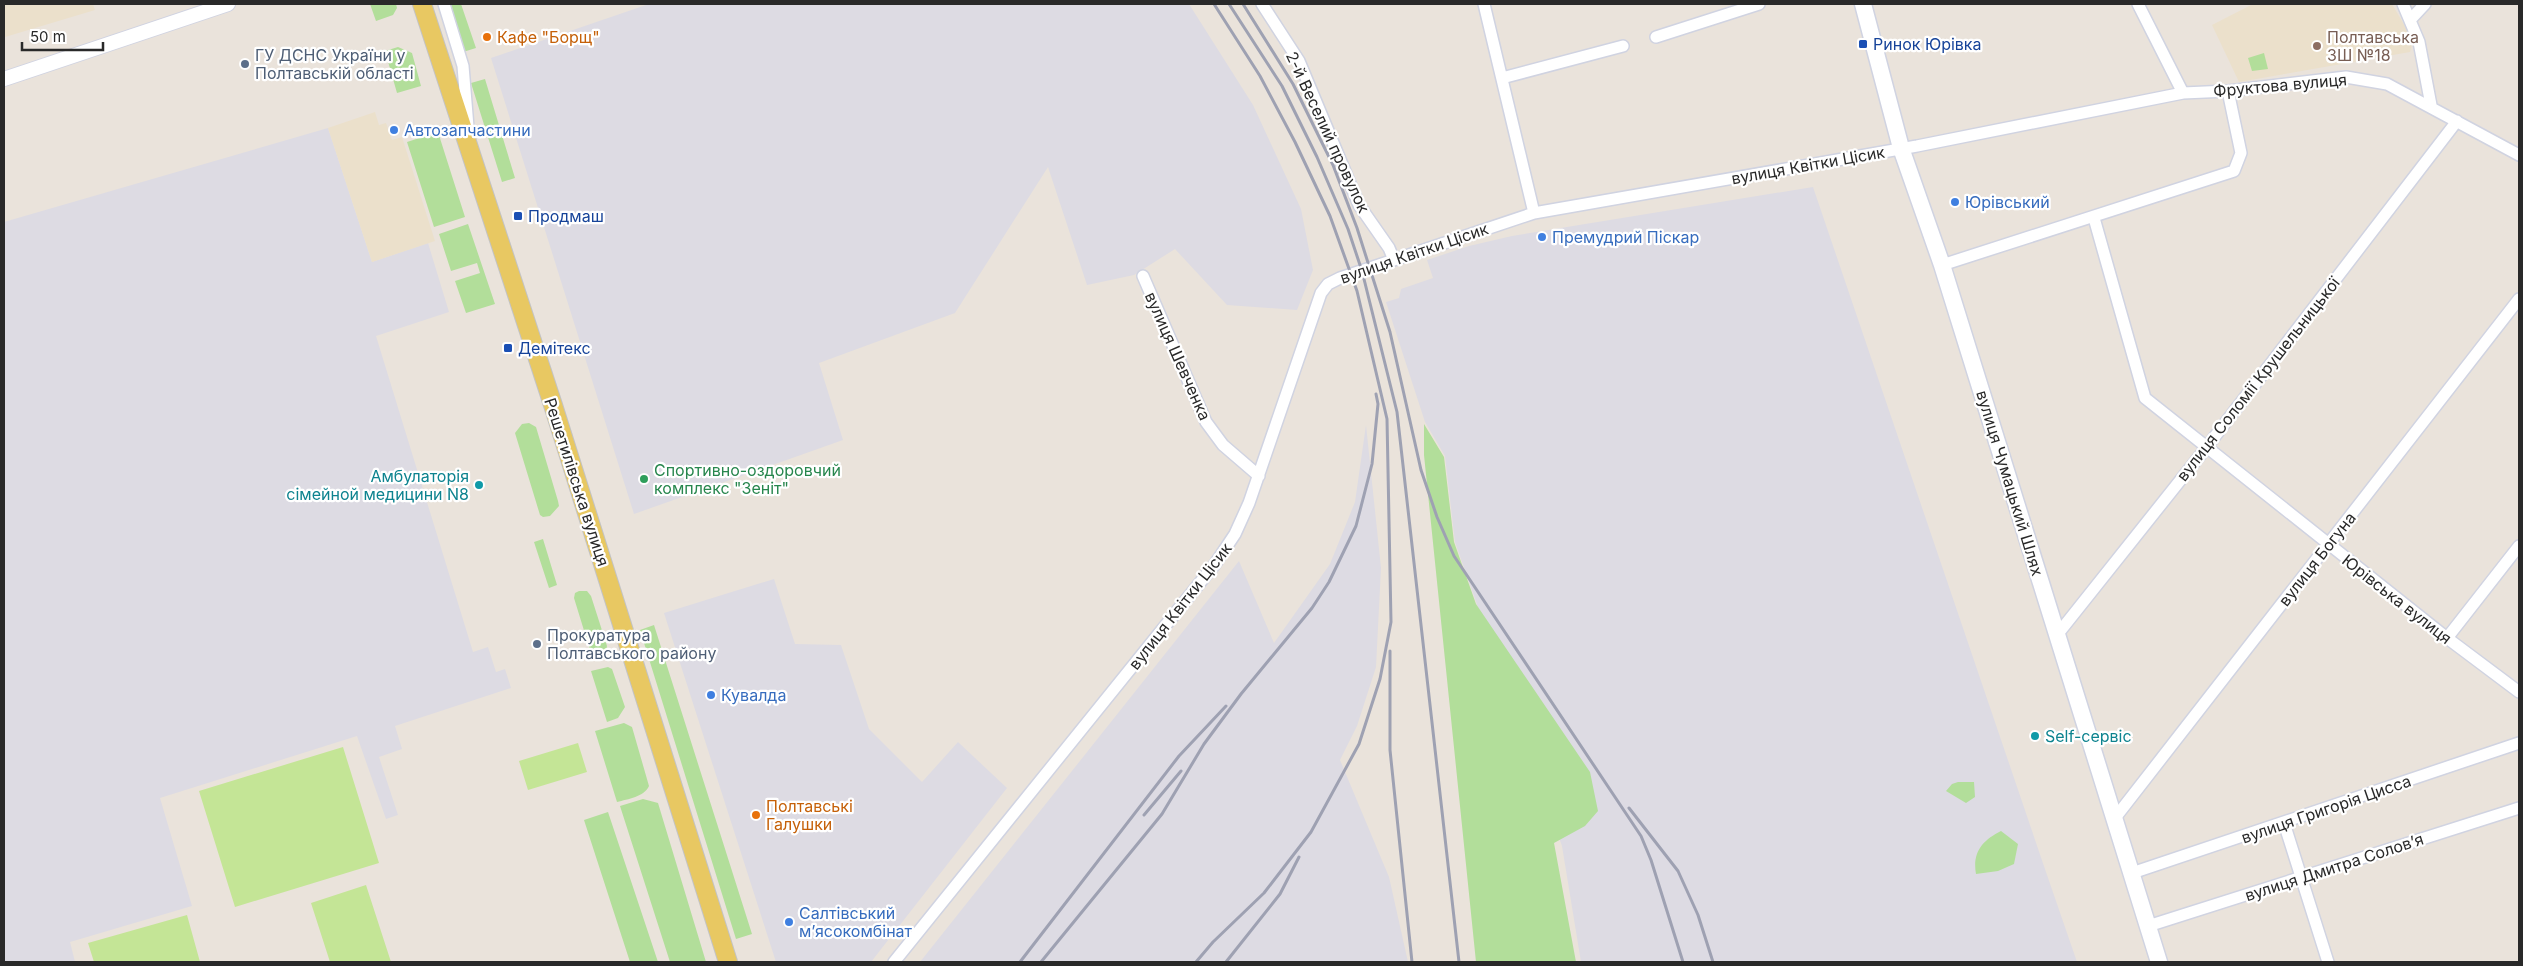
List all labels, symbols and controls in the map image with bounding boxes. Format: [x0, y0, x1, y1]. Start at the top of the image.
scale bar [22, 20, 104, 52]
text: 50 m [30, 27, 66, 46]
place label: Кафе "Борщ" [497, 27, 600, 47]
place label: Полтавська ЗШ №18 [2327, 27, 2419, 65]
marker: Кафе "Борщ" [481, 31, 493, 43]
place label: Ринок Юрівка [1873, 34, 1982, 54]
marker: Ринок Юрівка [1857, 38, 1869, 50]
marker: Полтавська ЗШ №18 [2311, 40, 2323, 52]
place label: ГУ ДСНС України у Полтавській області [255, 45, 414, 83]
street label: 2-й Веселий провулок [1282, 48, 1374, 216]
marker: ГУ ДСНС України у Полтавській області [239, 58, 251, 70]
street label: Фруктова вулиця [2212, 69, 2348, 101]
place label: Автозапчастини [404, 120, 531, 140]
marker: Автозапчастини [388, 124, 400, 136]
street label: вулиця Квітки Цісик [1730, 142, 1887, 188]
place label: Юрівський [1965, 192, 2050, 212]
marker: Юрівський [1949, 196, 1961, 208]
place label: Продмаш [528, 206, 604, 226]
marker: Продмаш [512, 210, 524, 222]
street label: вулиця Квітки Цісик [1337, 218, 1491, 288]
place label: Премудрий Піскар [1552, 227, 1699, 247]
marker: Премудрий Піскар [1536, 231, 1548, 243]
street label: вулиця Соломії Крушельницької [2172, 272, 2345, 485]
street label: вулиця Шевченка [1141, 289, 1215, 423]
place label: Демітекс [518, 338, 591, 358]
marker: Демітекс [502, 342, 514, 354]
street label: вулиця Чумацький Шлях [1972, 388, 2048, 579]
street label: Решетилівська вулиця [540, 395, 614, 569]
place label: Спортивно-оздоровчий комплекс "Зеніт" [654, 460, 841, 498]
place label: Амбулаторія сімейной медицини N8 [286, 466, 469, 504]
marker: Спортивно-оздоровчий комплекс "Зеніт" [638, 473, 650, 485]
marker: Амбулаторія сімейной медицини N8 [473, 479, 485, 491]
street label: вулиця Богуна [2274, 508, 2360, 610]
street label: вулиця Квітки Цісик [1124, 538, 1236, 673]
street label: Юрівська вулиця [2338, 550, 2456, 648]
place label: Прокуратура Полтавського району [547, 625, 716, 663]
marker: Прокуратура Полтавського району [531, 638, 543, 650]
place label: Кувалда [721, 685, 786, 705]
marker: Кувалда [705, 689, 717, 701]
place label: Self-сервіс [2045, 726, 2132, 746]
marker: Self-сервіс [2029, 730, 2041, 742]
street label: вулиця Григорія Цисса [2238, 771, 2414, 847]
place label: Полтавські Галушки [766, 796, 853, 834]
marker: Полтавські Галушки [750, 809, 762, 821]
street label: вулиця Дмитра Соловʼя [2242, 829, 2426, 905]
place label: Салтівський мʼясокомбінат [799, 903, 913, 941]
marker: Салтівський мʼясокомбінат [783, 916, 795, 928]

